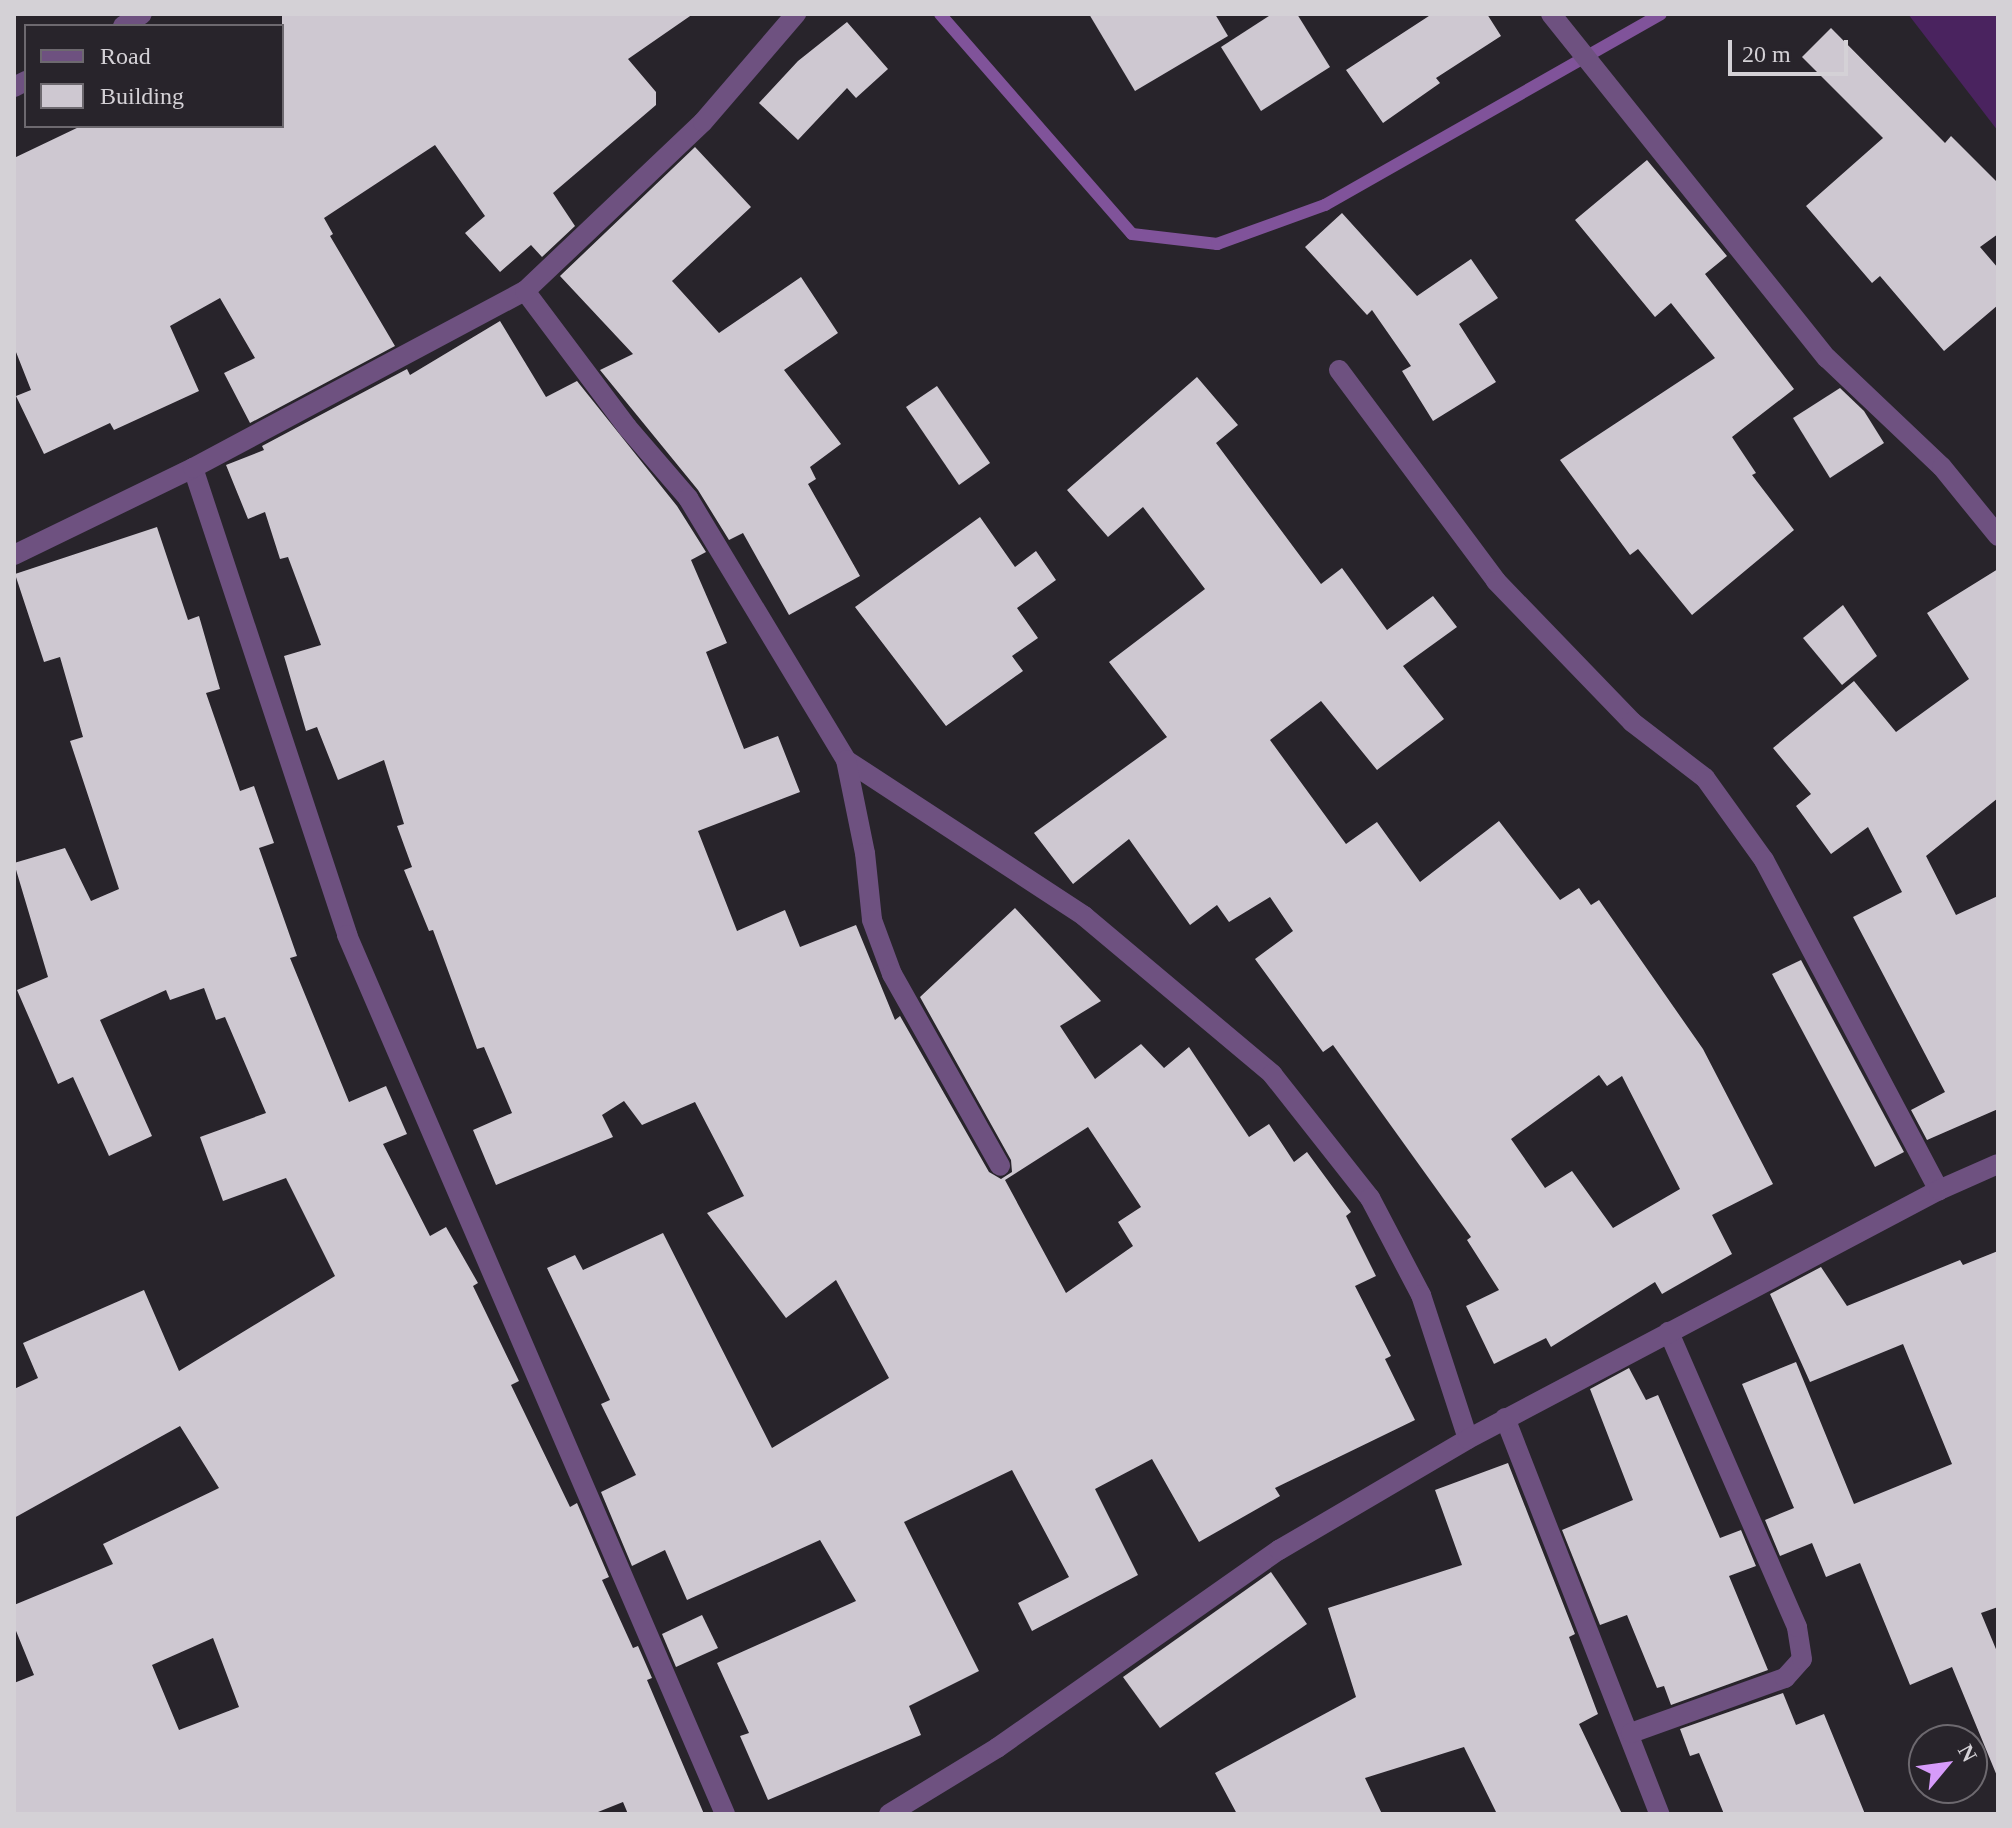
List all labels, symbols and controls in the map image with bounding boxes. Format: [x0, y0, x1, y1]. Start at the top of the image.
legend [24, 24, 284, 128]
scale bar [1732, 24, 1852, 74]
text: 20 m [1742, 41, 1791, 67]
text: Road [100, 43, 151, 69]
text: Building [100, 83, 184, 109]
north arrow [1908, 1724, 1988, 1804]
text: N [1953, 1740, 1982, 1766]

